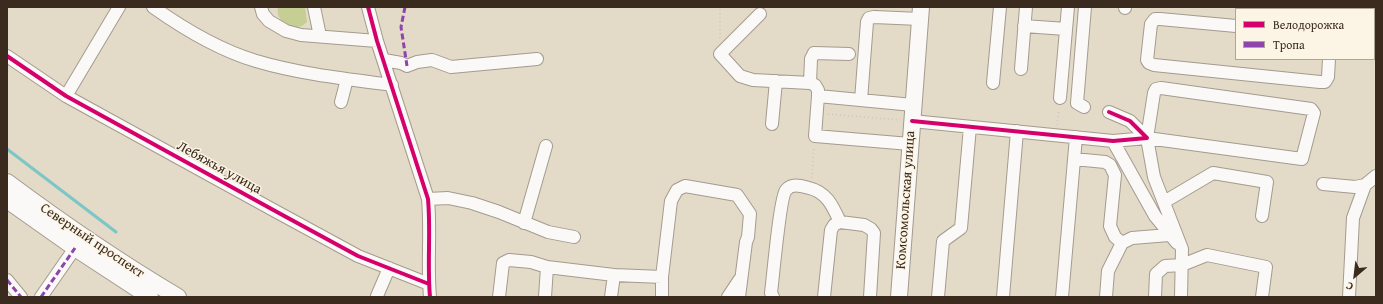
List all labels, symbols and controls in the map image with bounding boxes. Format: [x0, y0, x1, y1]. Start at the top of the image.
legend [1235, 8, 1375, 60]
text: Велодорожка [1273, 16, 1344, 33]
text: Тропа [1273, 36, 1305, 53]
street label: Комсомольская улица [893, 130, 919, 270]
street label: Лебяжья улица [174, 138, 264, 198]
street label: Северный проспект [37, 200, 147, 282]
north arrow [1335, 256, 1375, 296]
text: С [1343, 278, 1356, 295]

